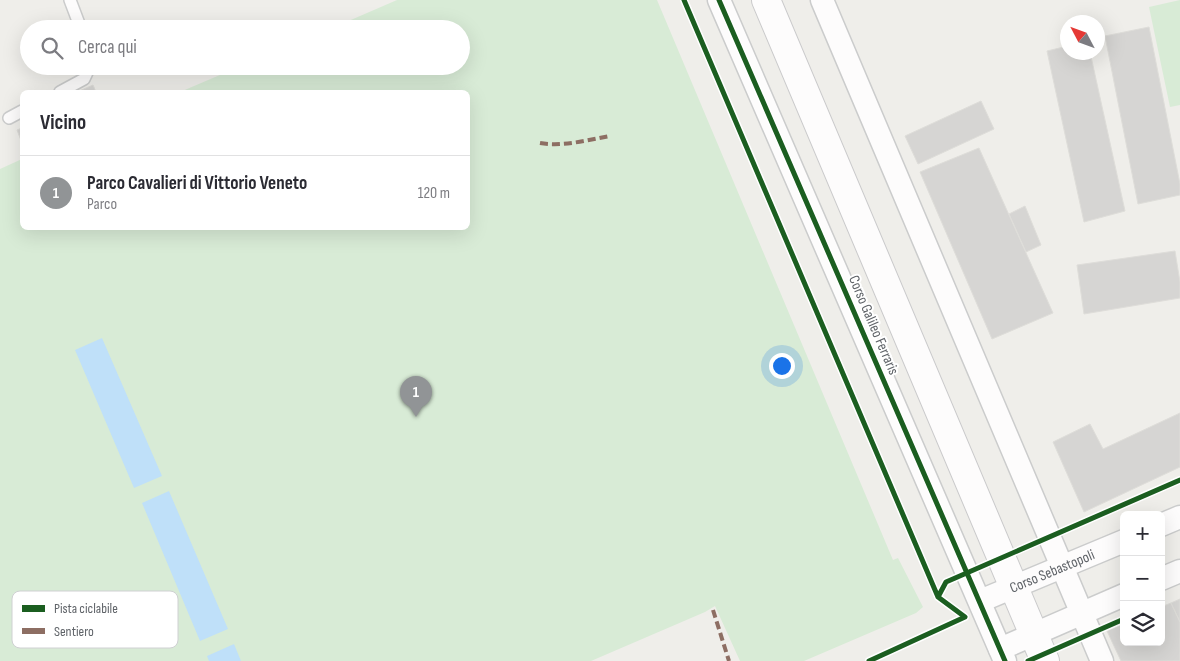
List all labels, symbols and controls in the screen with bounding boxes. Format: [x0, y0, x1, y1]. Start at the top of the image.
north arrow [1060, 15, 1105, 60]
search box [20, 20, 470, 75]
icon: search [38, 34, 66, 62]
text: Cerca qui [78, 36, 137, 59]
text: Vicino [40, 110, 86, 135]
text: Parco Cavalieri di Vittorio Veneto [87, 172, 307, 195]
text: 1 [53, 184, 59, 203]
text: 120 m [418, 184, 450, 203]
text: Parco [87, 195, 117, 214]
street label: Corso Galileo Ferraris [844, 273, 903, 378]
your location [769, 353, 795, 379]
pin: 1 [400, 376, 432, 417]
map controls [1120, 511, 1165, 646]
button: + [1120, 511, 1165, 556]
street label: Corso Sebastopoli [1007, 545, 1098, 598]
button: − [1120, 556, 1165, 601]
legend [12, 591, 178, 648]
text: Pista ciclabile [54, 600, 118, 617]
button: layers [1120, 601, 1165, 646]
text: Sentiero [54, 623, 94, 640]

